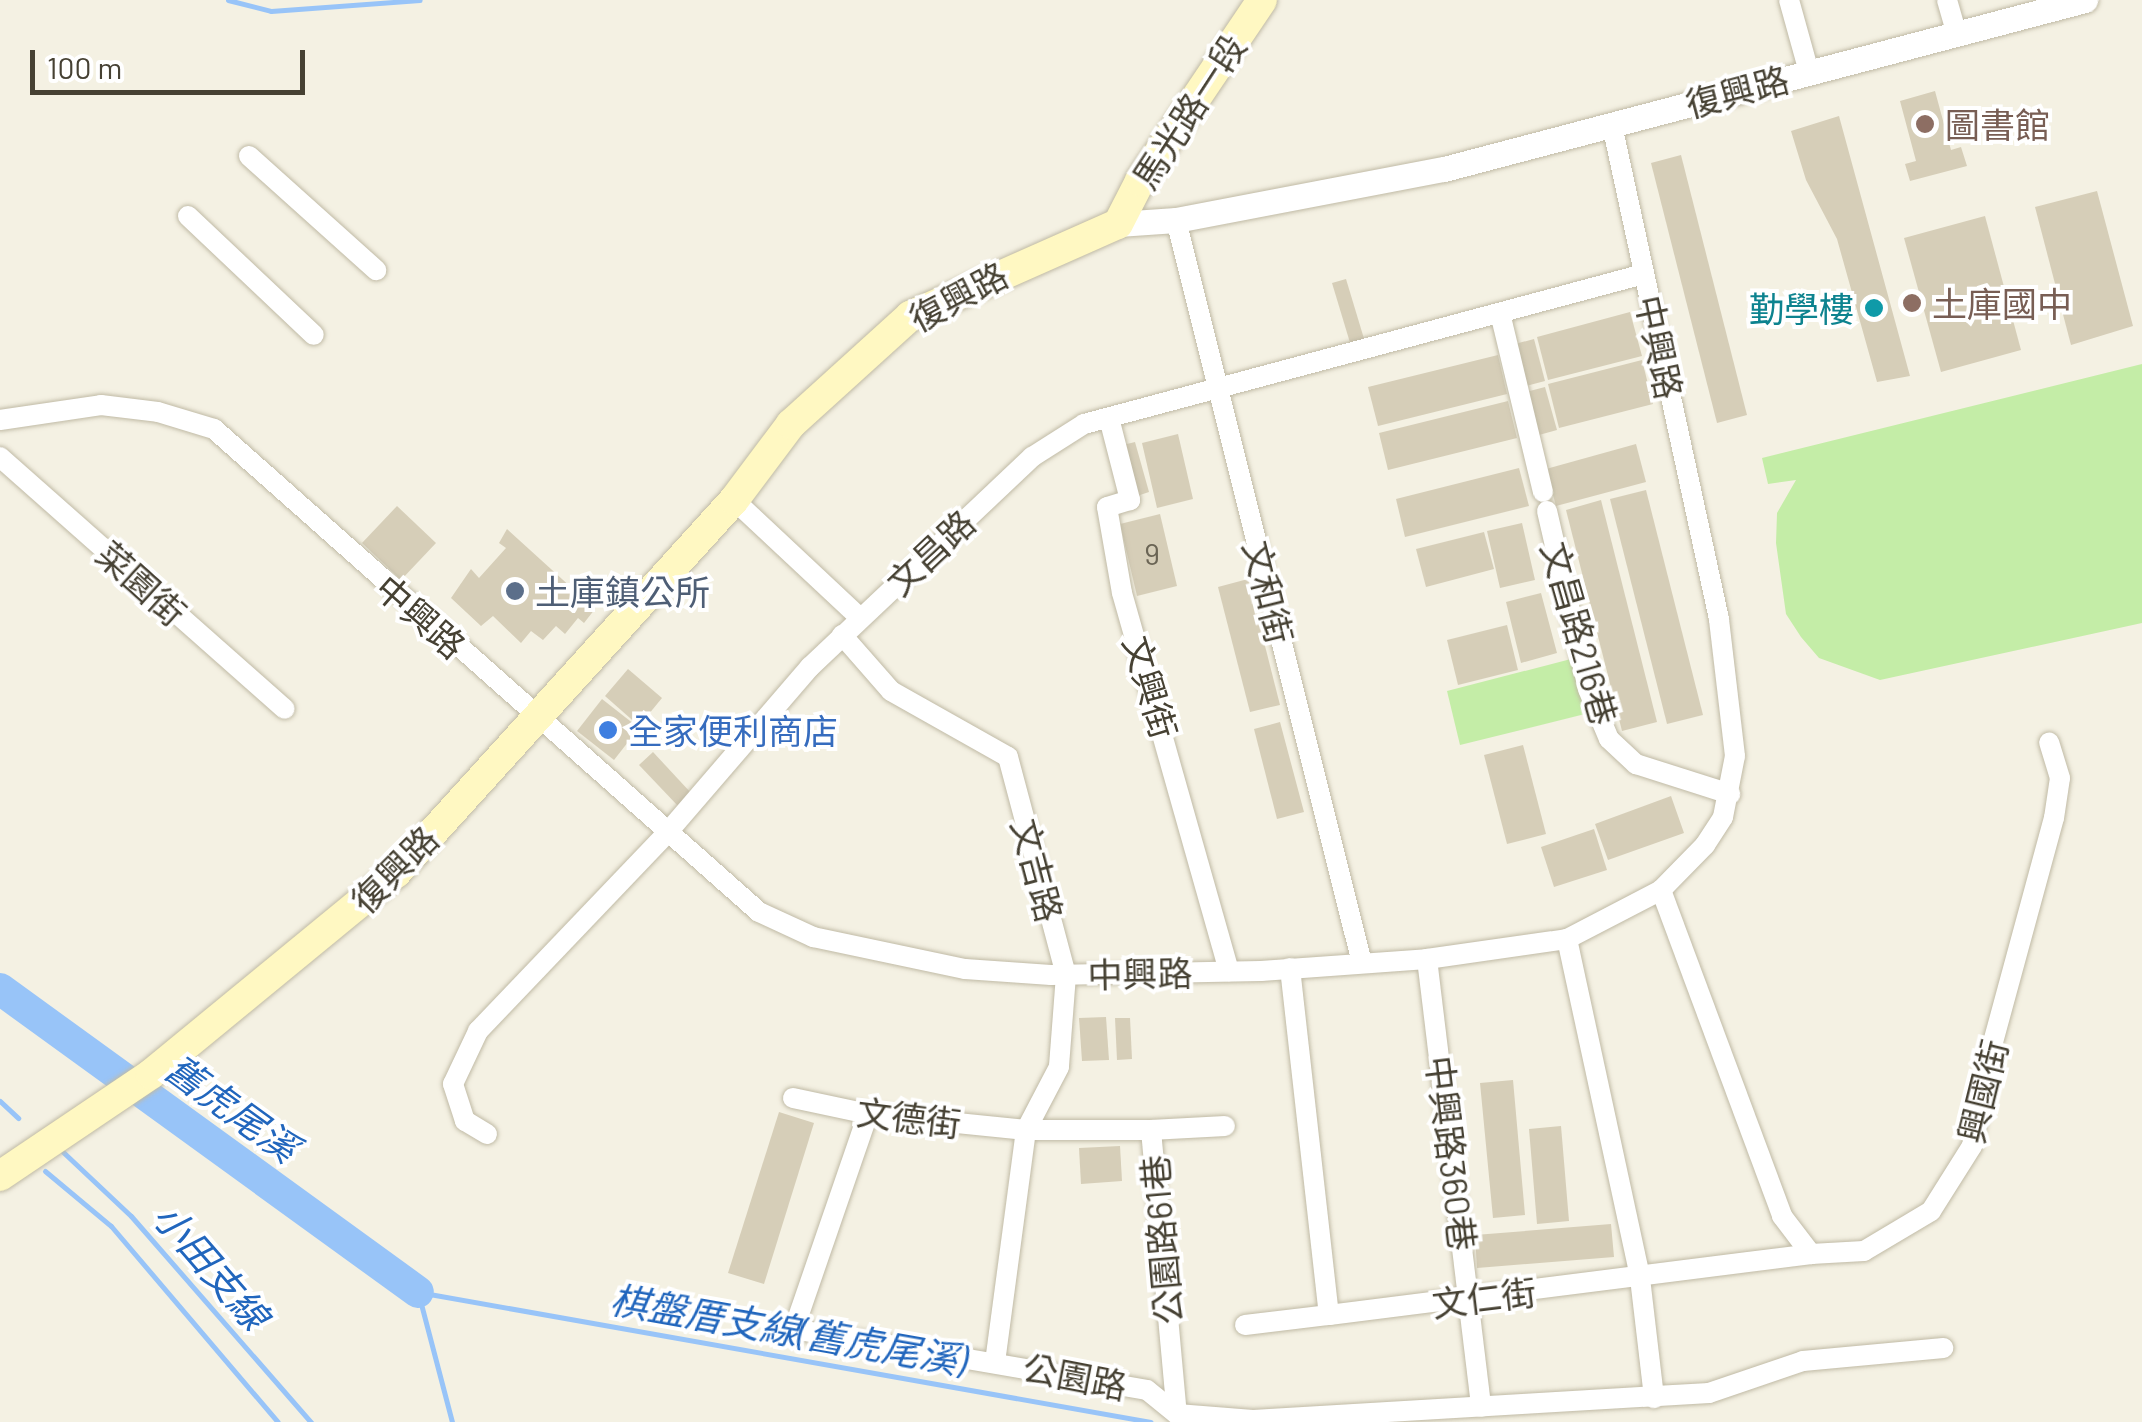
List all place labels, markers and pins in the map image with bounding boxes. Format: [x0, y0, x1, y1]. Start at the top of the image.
place label: 圖書館 [1945, 103, 2050, 145]
marker: 圖書館 [1914, 113, 1936, 135]
place label: 土庫國中 [1932, 282, 2072, 324]
place label: 勤學樓 [1749, 287, 1854, 329]
marker: 土庫國中 [1901, 292, 1923, 314]
marker: 勤學樓 [1863, 297, 1885, 319]
place label: 土庫鎮公所 [535, 570, 710, 612]
marker: 土庫鎮公所 [504, 580, 526, 602]
place label: 全家便利商店 [628, 709, 838, 751]
marker: 全家便利商店 [597, 719, 619, 741]

